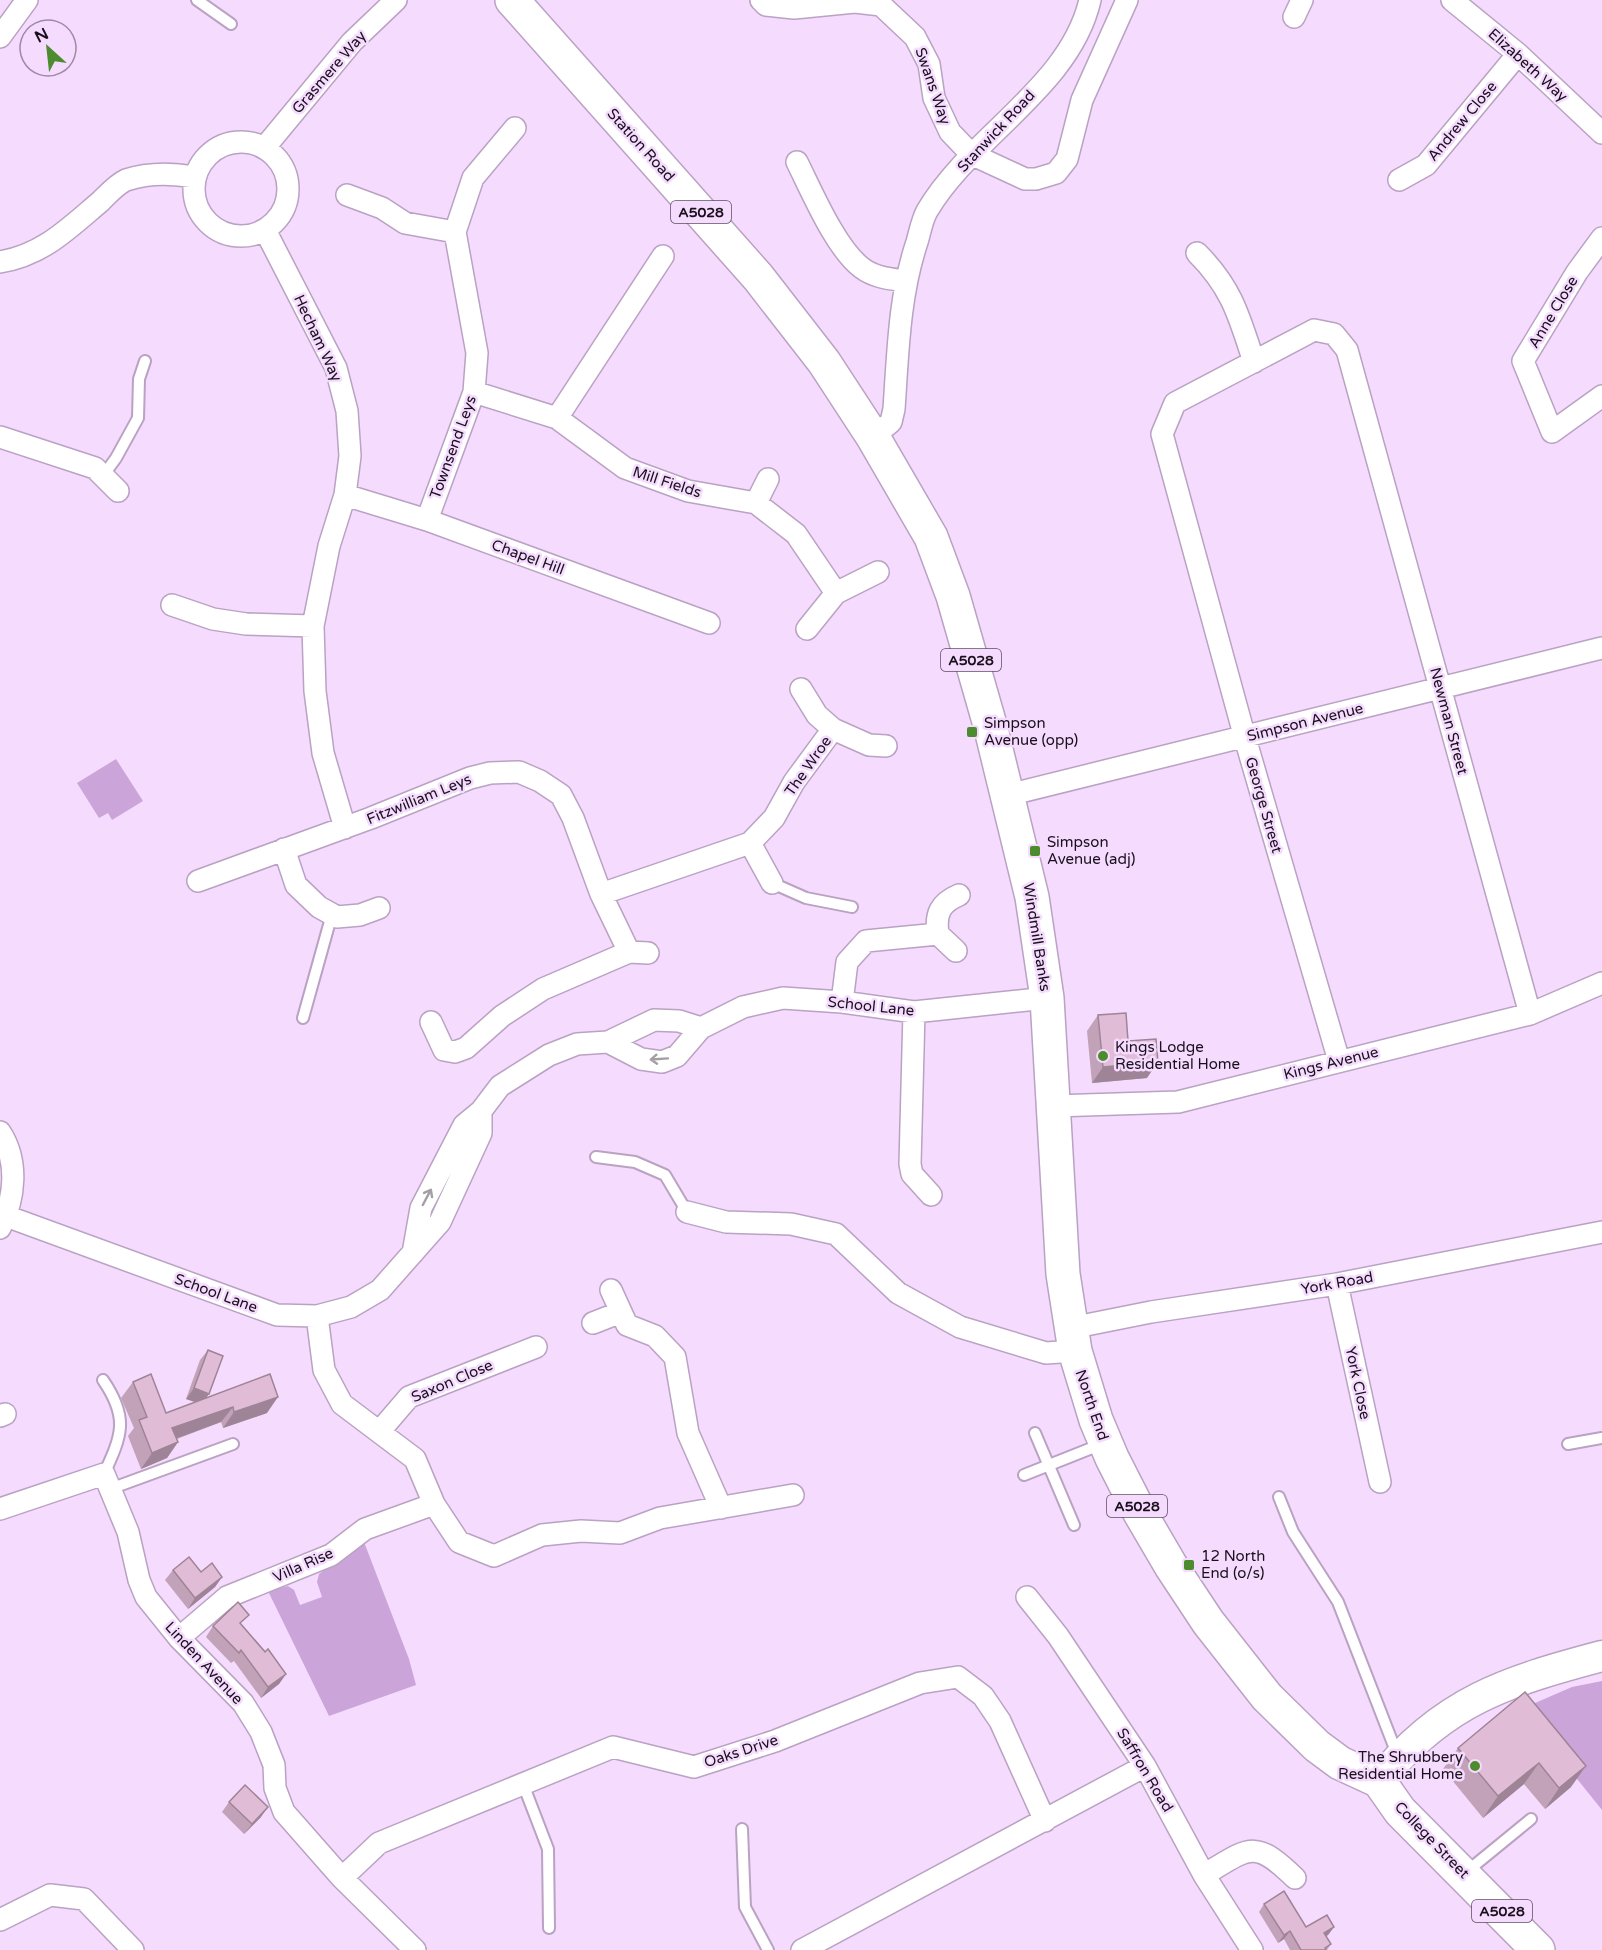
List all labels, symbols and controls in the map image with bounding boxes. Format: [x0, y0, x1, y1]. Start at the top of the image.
north arrow [18, 18, 78, 78]
text: N [31, 24, 52, 47]
street label: Elizabeth Way [1485, 25, 1571, 105]
street label: Grasmere Way [288, 27, 370, 117]
street label: Swans Way [911, 45, 955, 127]
street label: Andrew Close [1423, 78, 1501, 164]
street label: Stanwick Road [953, 86, 1039, 176]
street label: Station Road [603, 105, 679, 185]
road number: A5028 [671, 201, 731, 223]
street label: Anne Close [1524, 273, 1582, 351]
street label: Hecham Way [290, 292, 346, 384]
street label: Townsend Leys [426, 393, 480, 501]
street label: Mill Fields [630, 462, 704, 502]
street label: Chapel Hill [489, 536, 567, 578]
road number: A5028 [941, 649, 1001, 671]
street label: Newman Street [1426, 665, 1472, 777]
street label: Simpson Avenue [1245, 699, 1365, 745]
place label: Simpson Avenue (opp) [984, 714, 1078, 749]
marker: Simpson Avenue (opp) [965, 725, 979, 739]
street label: The Wroe [781, 733, 835, 799]
street label: George Street [1242, 755, 1286, 855]
street label: Fitzwilliam Leys [364, 770, 474, 828]
place label: Simpson Avenue (adj) [1047, 833, 1135, 868]
marker: Simpson Avenue (adj) [1028, 844, 1042, 858]
street label: Windmill Banks [1020, 882, 1054, 992]
street label: School Lane [827, 993, 915, 1019]
place label: Kings Lodge Residential Home [1115, 1038, 1240, 1073]
street label: Kings Avenue [1282, 1043, 1380, 1083]
marker: Kings Lodge Residential Home [1096, 1049, 1110, 1063]
one-way arrow [650, 1054, 669, 1065]
one-way arrow [421, 1188, 433, 1206]
street label: York Road [1299, 1268, 1375, 1298]
street label: School Lane [172, 1270, 260, 1316]
street label: York Close [1341, 1345, 1375, 1421]
street label: Saxon Close [409, 1356, 495, 1406]
street label: North End [1072, 1367, 1112, 1443]
road number: A5028 [1107, 1495, 1167, 1517]
street label: Villa Rise [270, 1544, 336, 1586]
place label: 12 North End (o/s) [1201, 1547, 1265, 1582]
marker: 12 North End (o/s) [1182, 1558, 1196, 1572]
street label: Linden Avenue [161, 1618, 247, 1708]
street label: Saffron Road [1113, 1725, 1177, 1815]
street label: Oaks Drive [702, 1731, 780, 1771]
place label: The Shrubbery Residential Home [1338, 1748, 1463, 1783]
marker: The Shrubbery Residential Home [1468, 1759, 1482, 1773]
street label: College Street [1391, 1798, 1473, 1882]
road number: A5028 [1472, 1900, 1532, 1922]

